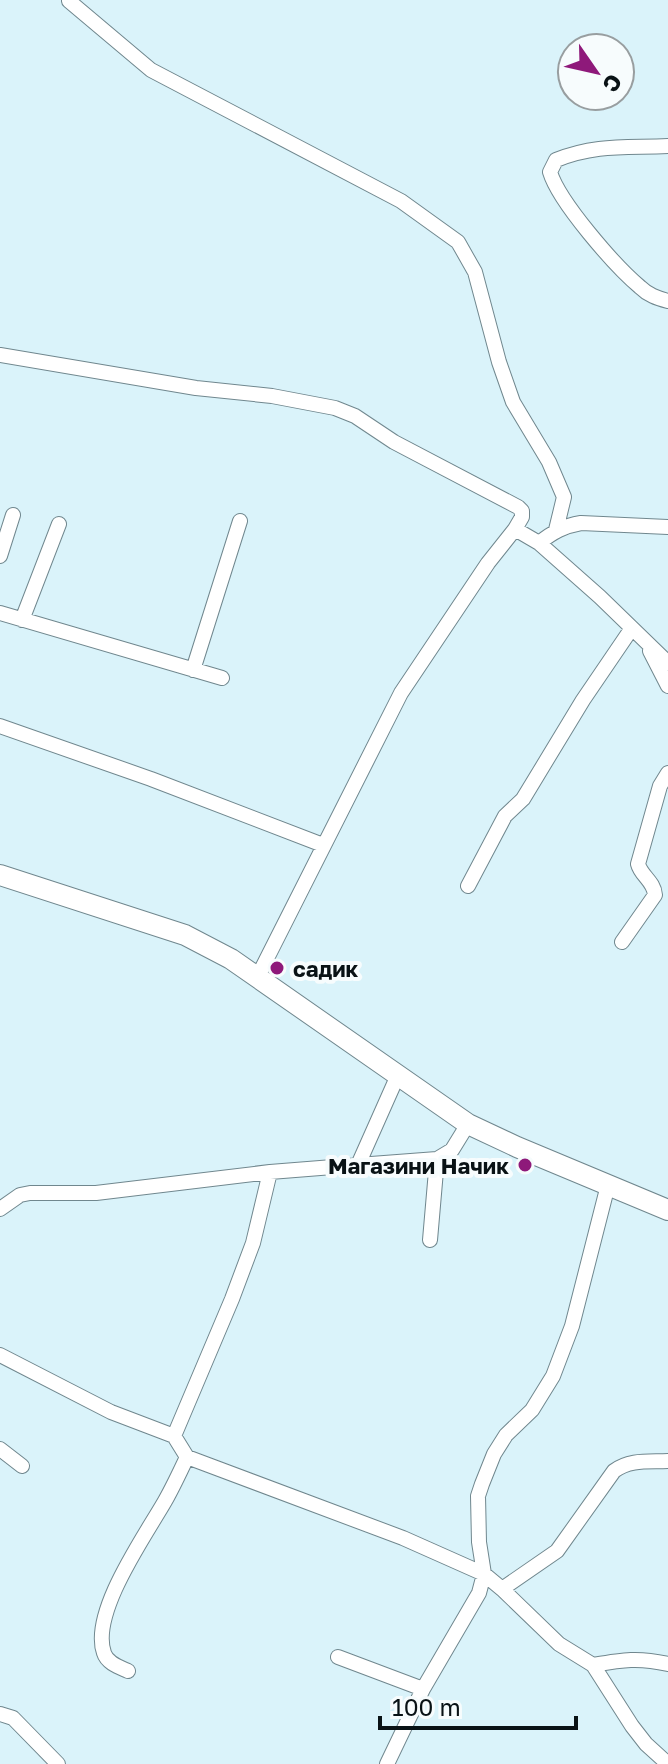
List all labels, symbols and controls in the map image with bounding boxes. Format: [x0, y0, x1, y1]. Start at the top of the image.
north arrow [556, 32, 636, 112]
text: С [597, 69, 629, 97]
place label: садик [293, 955, 359, 982]
marker: садик [268, 959, 286, 977]
place label: Магазини Начик [328, 1152, 509, 1179]
marker: Магазини Начик [516, 1156, 534, 1174]
scale bar [380, 1680, 576, 1730]
text: 100 m [392, 1692, 461, 1721]

